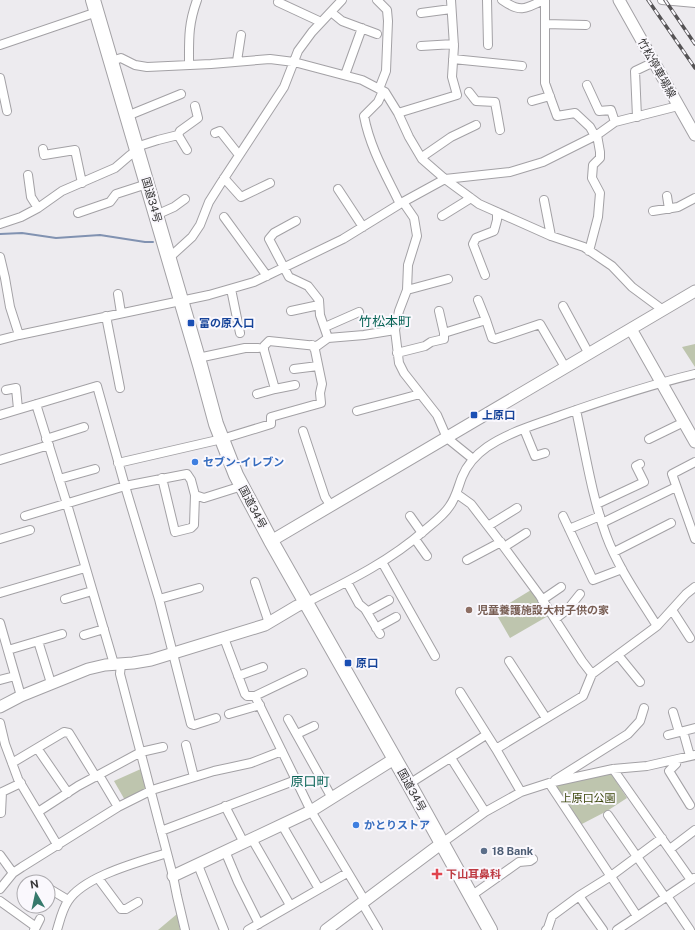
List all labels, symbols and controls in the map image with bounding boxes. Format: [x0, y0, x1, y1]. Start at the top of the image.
street label: 竹松停車場線 [636, 36, 678, 100]
street label: 国道34号 [140, 176, 164, 224]
district label: 竹松本町 [359, 314, 411, 329]
place label: 富の原入口 [199, 317, 254, 329]
marker: 富の原入口 [186, 318, 196, 328]
place label: 上原口 [482, 409, 515, 421]
marker: 上原口 [469, 410, 479, 420]
place label: セブン-イレブン [203, 456, 284, 468]
marker: セブン-イレブン [190, 457, 200, 467]
street label: 国道34号 [237, 484, 269, 530]
place label: 児童養護施設大村子供の家 [477, 604, 609, 616]
marker: 児童養護施設大村子供の家 [464, 605, 474, 615]
place label: 原口 [356, 657, 378, 669]
marker: 原口 [343, 658, 353, 668]
street label: 国道34号 [395, 767, 429, 813]
district label: 原口町 [290, 774, 330, 789]
park label: 上原口公園 [561, 792, 616, 804]
place label: かとりストア [364, 819, 430, 831]
marker: かとりストア [351, 820, 361, 830]
place label: 18 Bank [492, 845, 534, 857]
marker: 18 Bank [479, 846, 489, 856]
marker: 下山耳鼻科 [431, 868, 443, 880]
place label: 下山耳鼻科 [446, 868, 501, 880]
north arrow [16, 874, 56, 914]
text: N [29, 878, 40, 891]

